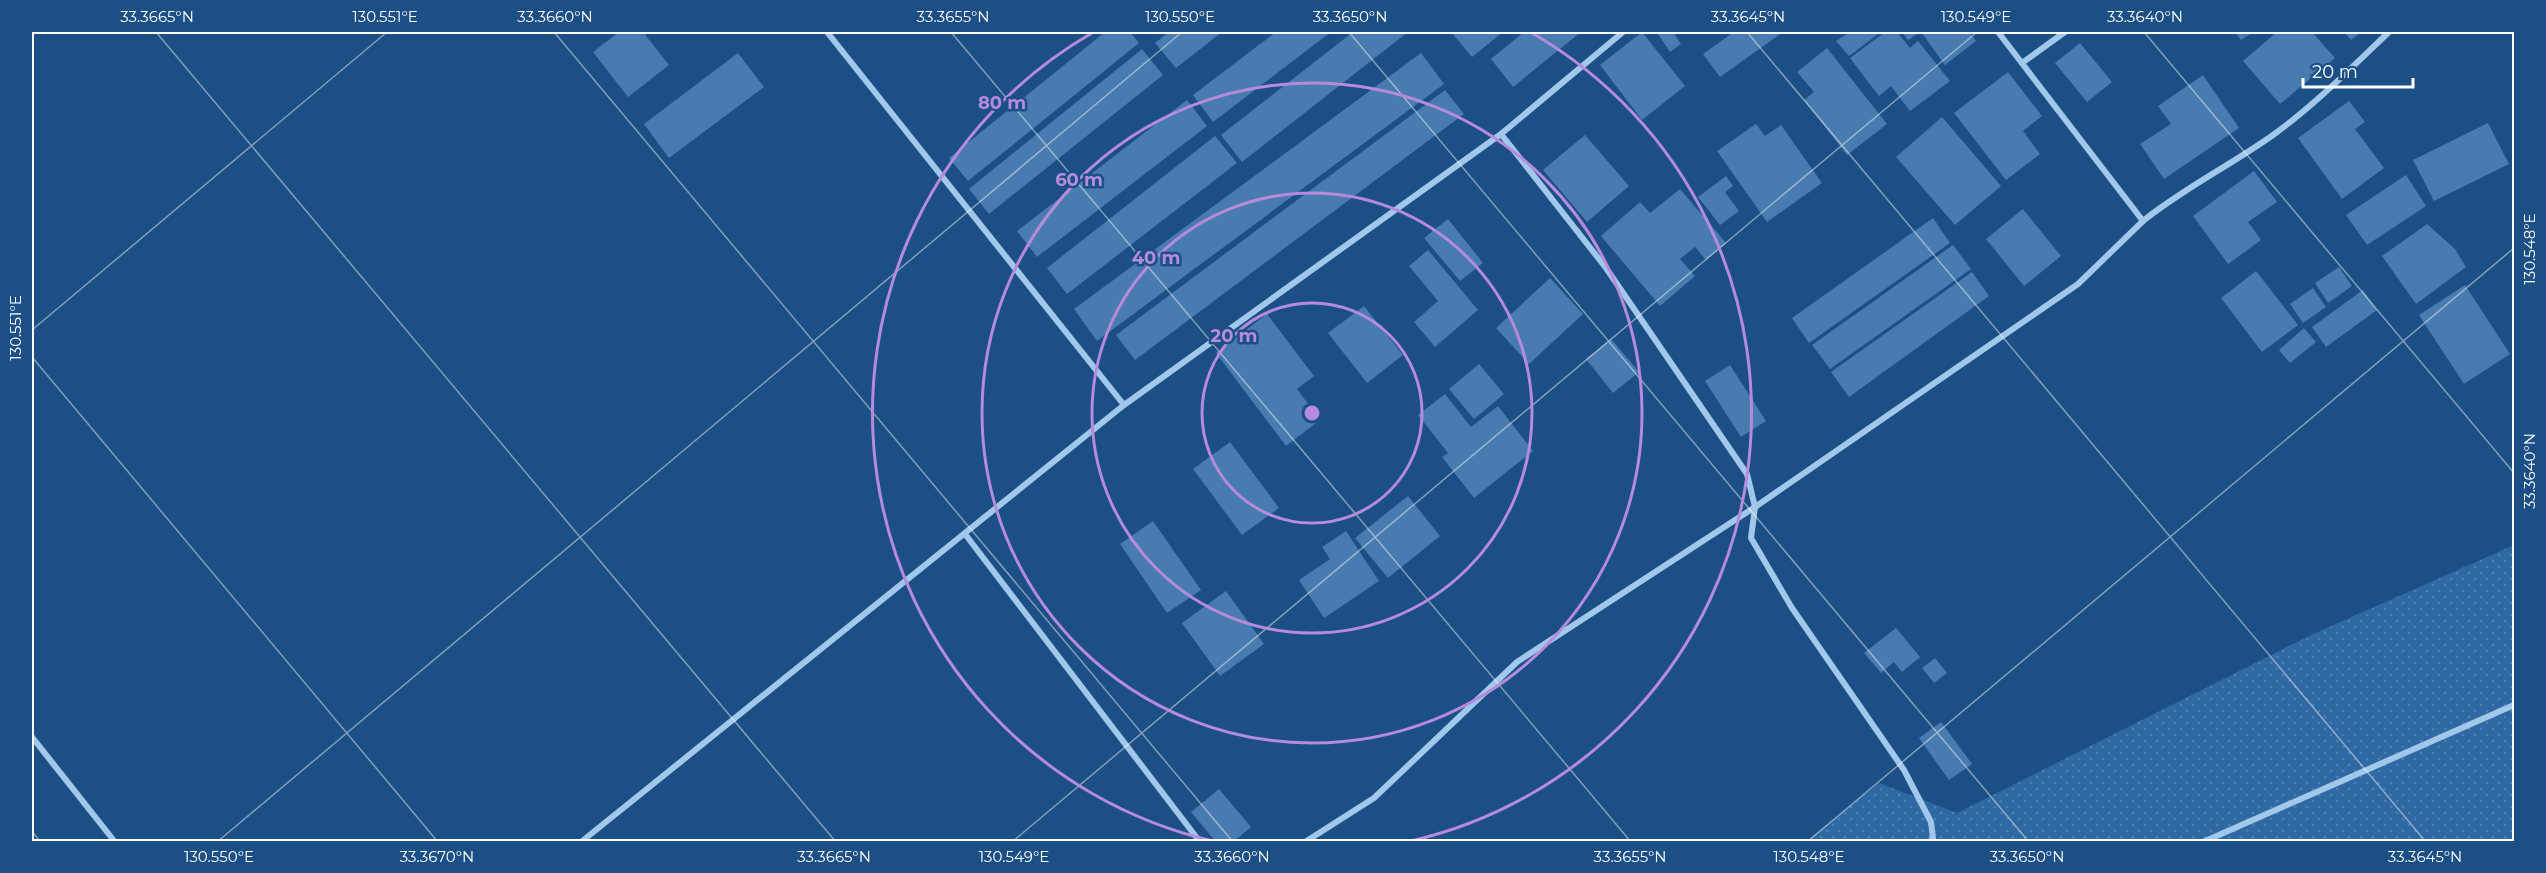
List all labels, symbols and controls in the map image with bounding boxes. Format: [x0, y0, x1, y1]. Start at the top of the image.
text: 33.3665°N [120, 7, 194, 26]
text: 130.551°E [352, 7, 418, 26]
text: 33.3660°N [517, 7, 593, 26]
text: 33.3655°N [917, 7, 989, 26]
text: 130.550°E [1145, 7, 1215, 26]
text: 33.3650°N [1313, 7, 1387, 26]
text: 33.3645°N [1711, 7, 1785, 26]
text: 130.549°E [1941, 7, 2011, 26]
text: 33.3640°N [2107, 7, 2183, 26]
scale bar [2303, 51, 2412, 89]
text: 20 m [2312, 61, 2358, 83]
text: 80 m [978, 92, 1026, 114]
text: 60 m [1055, 169, 1103, 191]
text: 130.548°E [2520, 213, 2539, 285]
text: 40 m [1132, 247, 1180, 269]
text: 130.551°E [6, 295, 25, 361]
text: 20 m [1211, 325, 1257, 347]
centre of rings [1302, 403, 1322, 423]
text: 33.3640°N [2520, 433, 2539, 509]
text: 130.550°E [184, 847, 254, 866]
text: 33.3670°N [400, 847, 474, 866]
text: 33.3665°N [797, 847, 871, 866]
text: 130.549°E [979, 847, 1049, 866]
text: 33.3660°N [1194, 847, 1270, 866]
text: 33.3655°N [1594, 847, 1666, 866]
text: 130.548°E [1773, 847, 1845, 866]
text: 33.3650°N [1990, 847, 2064, 866]
text: 33.3645°N [2388, 847, 2462, 866]

